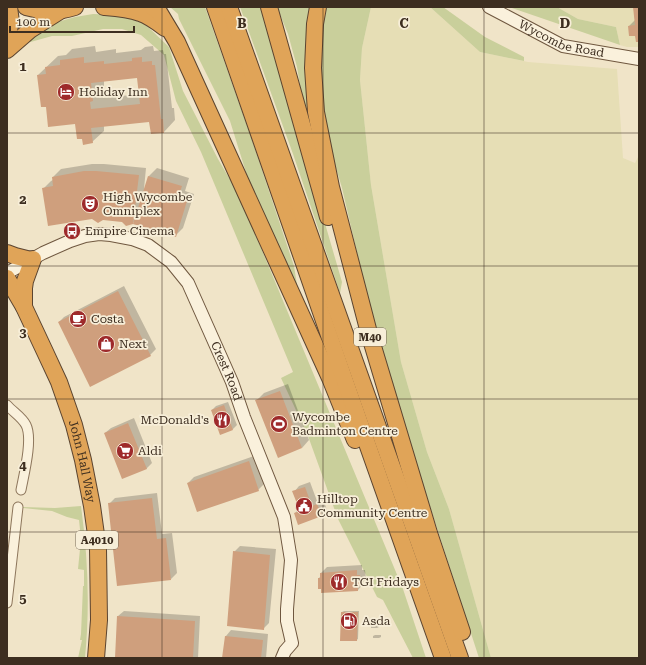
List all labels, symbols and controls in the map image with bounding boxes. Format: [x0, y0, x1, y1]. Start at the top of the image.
scale bar [10, 8, 134, 34]
text: 100 m [16, 15, 50, 29]
text: B [237, 16, 247, 31]
text: C [399, 16, 409, 31]
text: D [560, 16, 570, 31]
street label: Wycombe Road [516, 17, 606, 60]
text: 1 [19, 59, 27, 74]
hotel icon: Holiday Inn [56, 82, 76, 102]
place label: Holiday Inn [79, 85, 148, 99]
place label: High Wycombe Omniplex [103, 190, 193, 218]
text: 2 [19, 192, 27, 207]
theatre icon: High Wycombe Omniplex [80, 194, 100, 214]
bus stop icon: Empire Cinema [62, 221, 82, 241]
place label: Empire Cinema [85, 224, 175, 238]
cafe icon: Costa [68, 309, 88, 329]
place label: Costa [91, 312, 124, 326]
text: 3 [19, 325, 27, 340]
road number: M40 [354, 328, 386, 346]
shop icon: Next [96, 334, 116, 354]
place label: Next [119, 337, 147, 351]
street label: Crest Road [208, 339, 245, 403]
restaurant icon: McDonald's [212, 410, 232, 430]
place label: Wycombe Badminton Centre [292, 410, 398, 438]
place label: McDonald's [141, 413, 209, 427]
sports icon: Wycombe Badminton Centre [269, 414, 289, 434]
street label: John Hall Way [66, 418, 98, 505]
supermarket icon: Aldi [115, 441, 135, 461]
place label: Aldi [138, 444, 162, 458]
text: 4 [19, 458, 27, 473]
place label: Hilltop Community Centre [317, 492, 428, 520]
public building icon: Hilltop Community Centre [294, 496, 314, 516]
road number: A4010 [76, 531, 118, 549]
restaurant icon: TGI Fridays [329, 572, 349, 592]
place label: TGI Fridays [352, 575, 419, 589]
text: 5 [19, 591, 27, 606]
fuel station icon: Asda [339, 611, 359, 631]
place label: Asda [362, 614, 391, 628]

